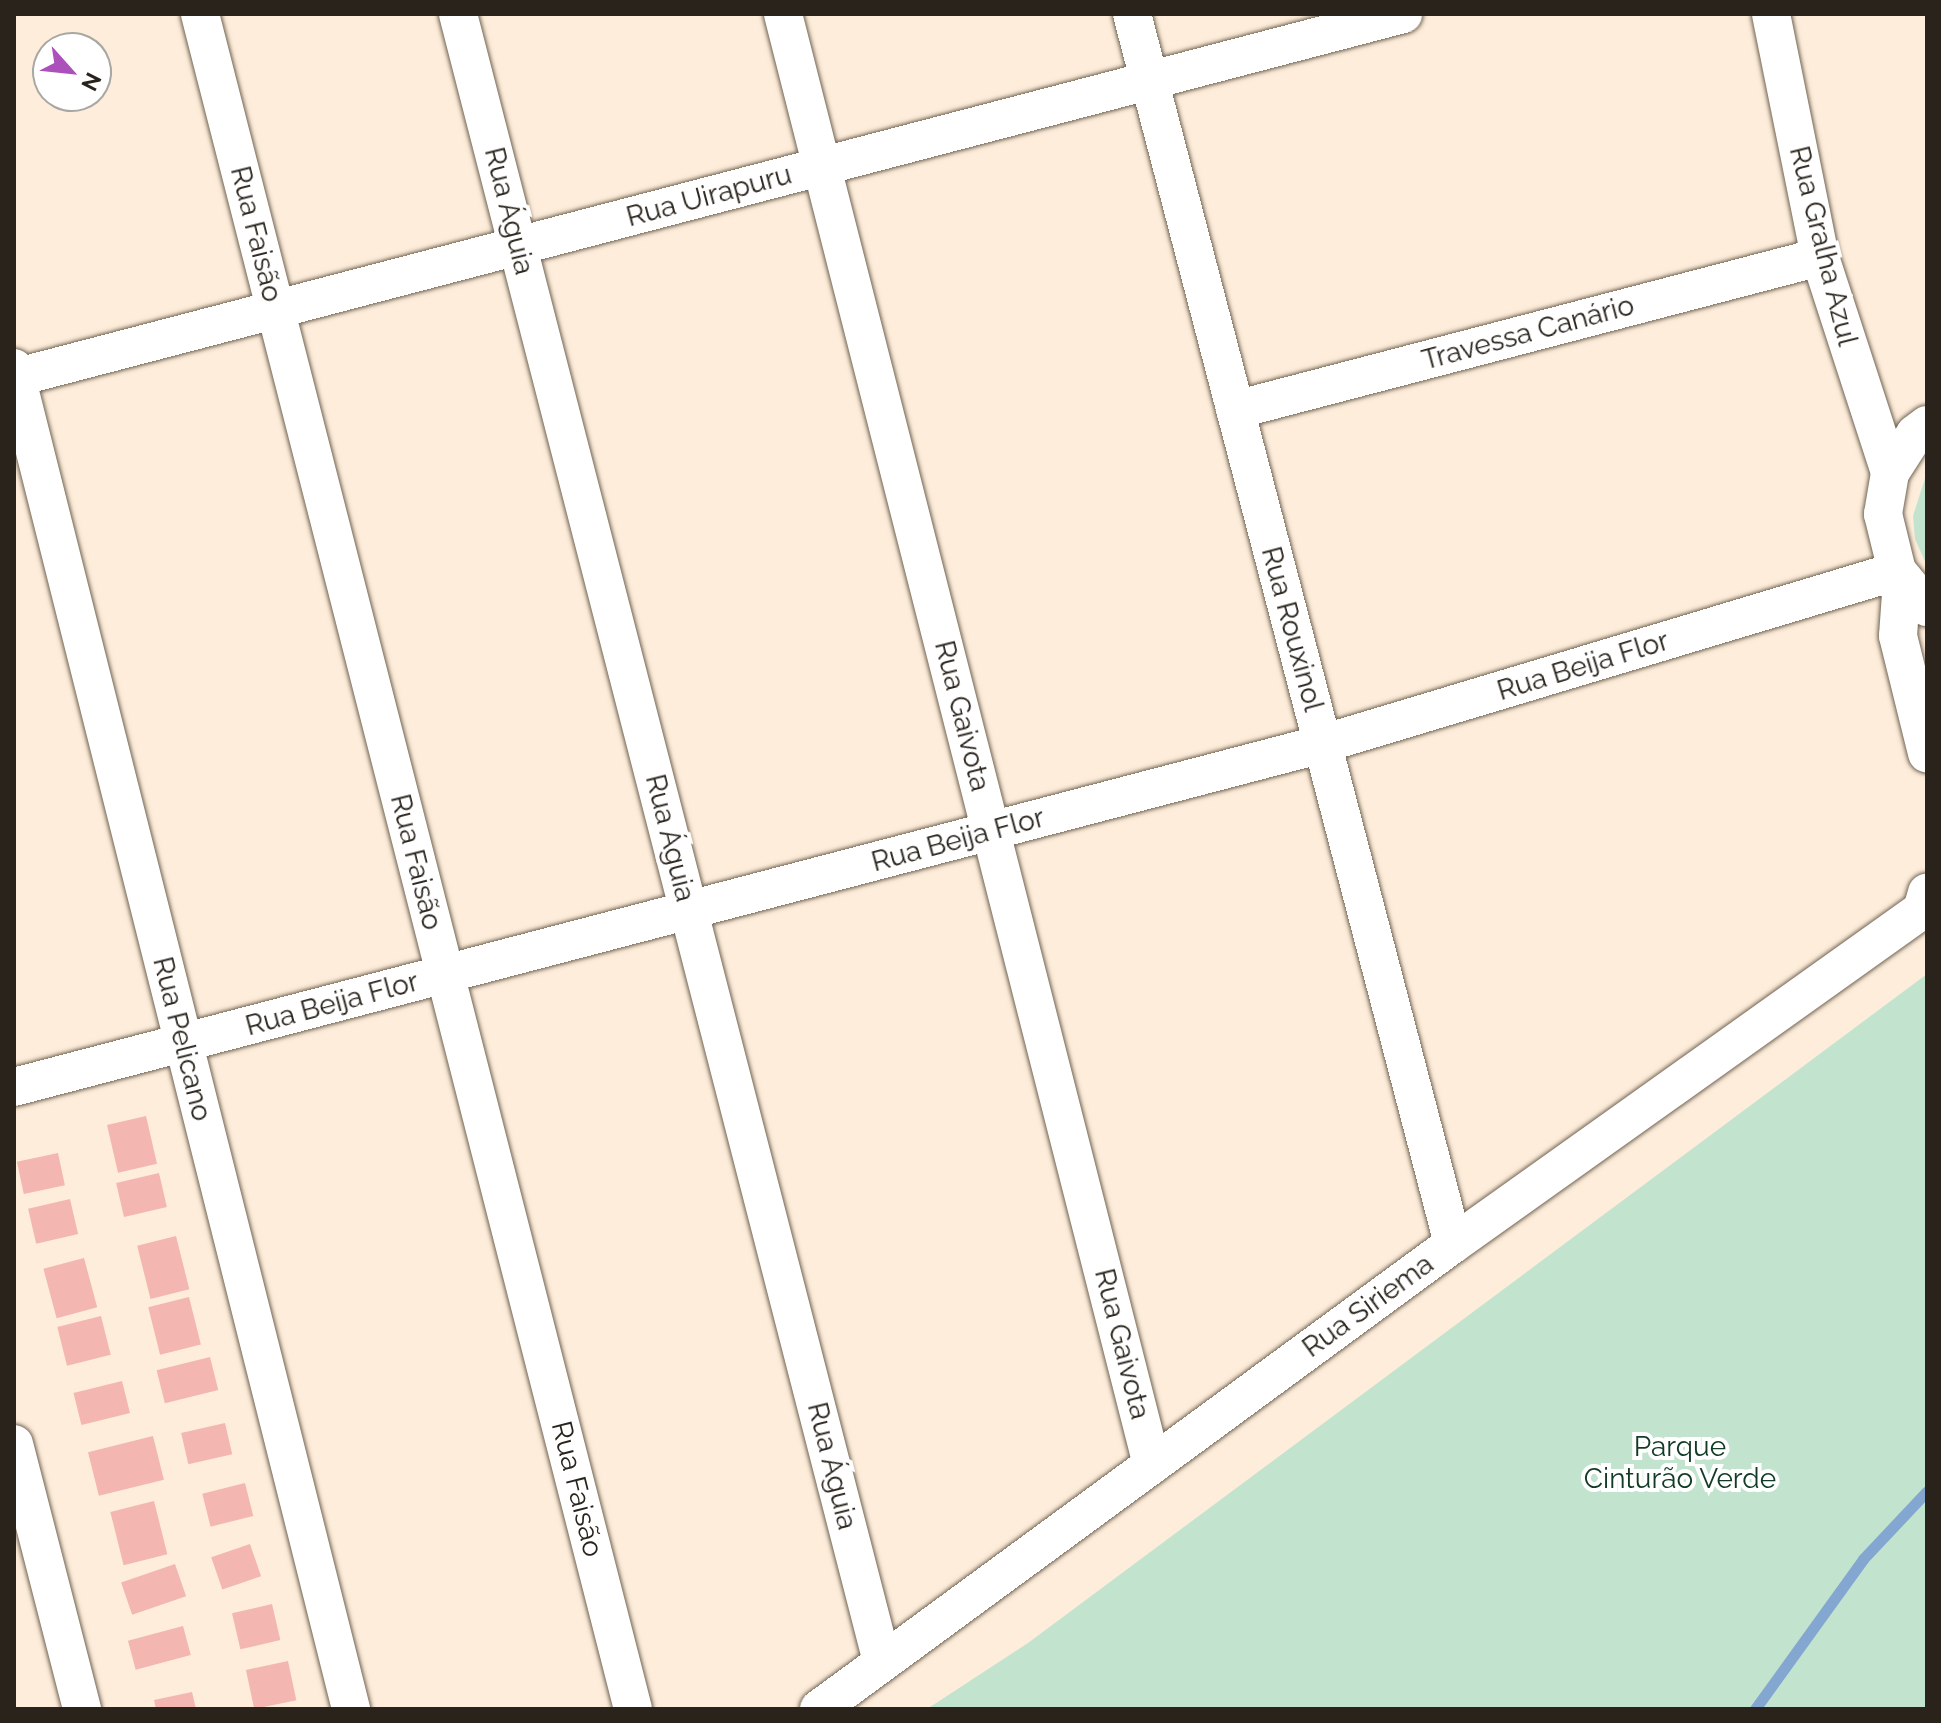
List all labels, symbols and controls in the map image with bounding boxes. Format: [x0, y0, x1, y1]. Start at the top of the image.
north arrow [32, 32, 112, 112]
text: N [76, 69, 107, 95]
street label: Rua Gralha Azul [1782, 142, 1864, 350]
street label: Rua Águia [477, 143, 541, 279]
street label: Rua Uirapuru [623, 158, 795, 234]
street label: Rua Faisão [223, 163, 289, 305]
street label: Travessa Canário [1418, 289, 1638, 377]
street label: Rua Rouxinol [1254, 543, 1330, 715]
street label: Rua Beija Flor [1493, 624, 1673, 708]
street label: Rua Gaivota [927, 637, 997, 795]
street label: Rua Águia [638, 770, 702, 906]
street label: Rua Faisão [383, 791, 449, 933]
street label: Rua Beija Flor [868, 801, 1048, 879]
street label: Rua Pelicano [145, 953, 219, 1125]
street label: Rua Beija Flor [242, 965, 422, 1043]
street label: Rua Siriema [1296, 1247, 1440, 1365]
street label: Rua Gaivota [1087, 1265, 1157, 1423]
street label: Rua Águia [800, 1398, 864, 1534]
street label: Rua Faisão [544, 1418, 610, 1560]
park label: Parque Cinturão Verde [1583, 1430, 1777, 1496]

